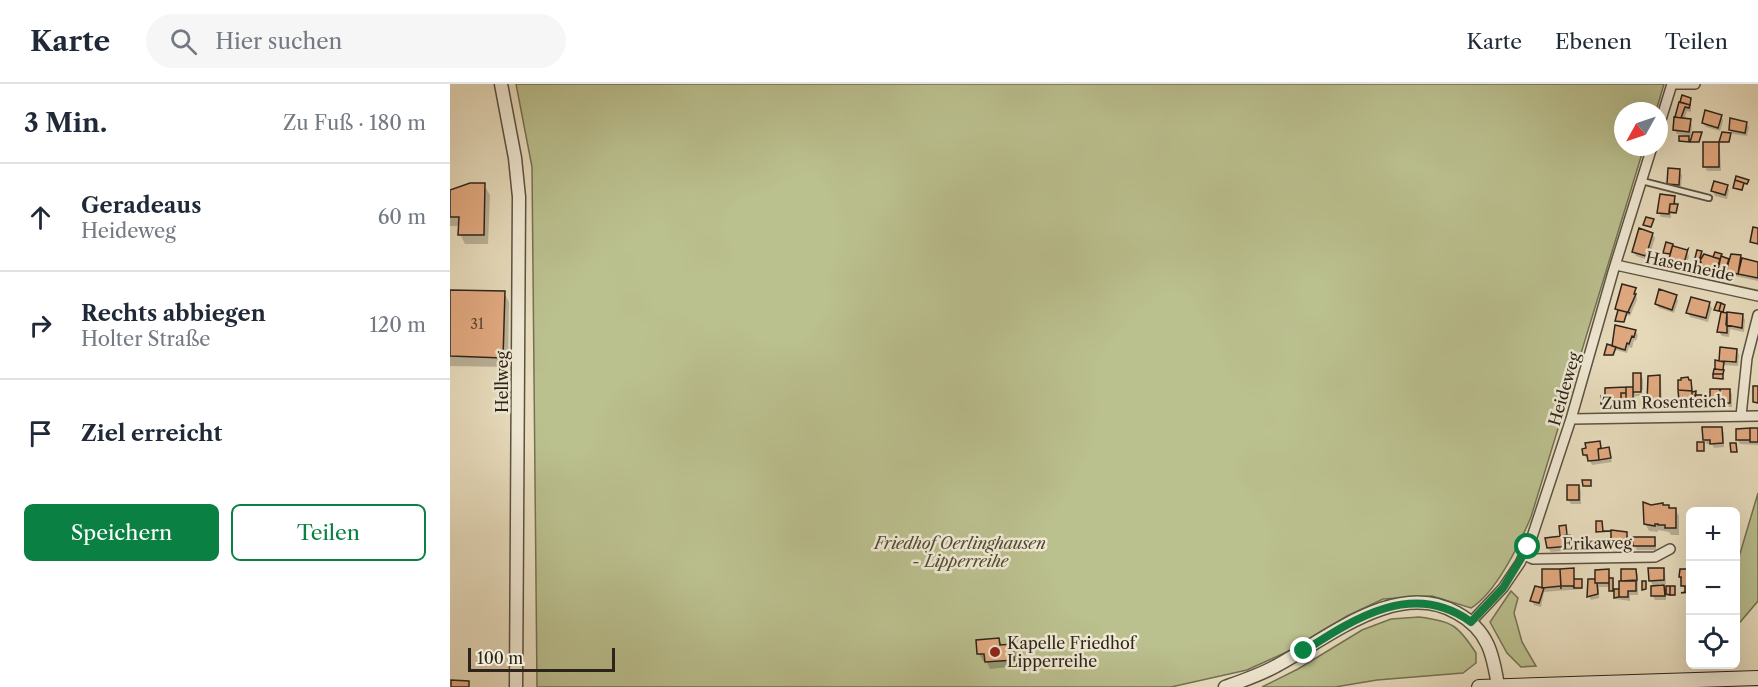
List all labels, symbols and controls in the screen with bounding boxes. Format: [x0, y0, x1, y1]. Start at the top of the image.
search box [146, 14, 566, 68]
text: Karte [30, 24, 110, 58]
icon: search [167, 25, 200, 58]
text: Hier suchen [215, 28, 342, 55]
text: Karte [1467, 29, 1522, 54]
text: Ebenen [1555, 29, 1632, 54]
text: Teilen [1665, 29, 1728, 54]
north arrow [1614, 102, 1668, 156]
text: 3 Min. [24, 107, 107, 139]
text: Zu Fuß · 180 m [283, 111, 426, 135]
text: Geradeaus [81, 192, 201, 219]
icon: ahead [24, 201, 57, 234]
text: 60 m [378, 205, 426, 229]
text: Heideweg [81, 219, 176, 243]
street label: Hasenheide [1644, 247, 1736, 285]
text: Rechts abbiegen [81, 300, 266, 327]
icon: right [24, 309, 57, 342]
text: 120 m [369, 313, 426, 337]
house number: 31 [470, 315, 484, 333]
text: Holter Straße [81, 327, 211, 351]
street label: Heideweg [1544, 349, 1584, 428]
street label: Hellweg [492, 351, 512, 413]
street label: Zum Rosenteich [1601, 391, 1727, 413]
icon: arrive [24, 417, 57, 450]
text: Ziel erreicht [81, 420, 222, 447]
button: Speichern [24, 504, 219, 561]
button: Teilen [231, 504, 426, 561]
map controls [1686, 507, 1740, 669]
button: + [1686, 507, 1740, 561]
street label: Erikaweg [1562, 532, 1633, 554]
park label: Friedhof Oerlinghausen - Lipperreihe [872, 533, 1046, 571]
route start [1514, 533, 1540, 559]
button: − [1686, 561, 1740, 615]
button: locate [1686, 615, 1740, 669]
place label: Kapelle Friedhof Lipperreihe [1007, 633, 1138, 671]
route end [1290, 637, 1316, 663]
scale bar [468, 645, 615, 672]
marker: Kapelle Friedhof Lipperreihe [988, 645, 1002, 659]
text: 100 m [477, 648, 523, 668]

